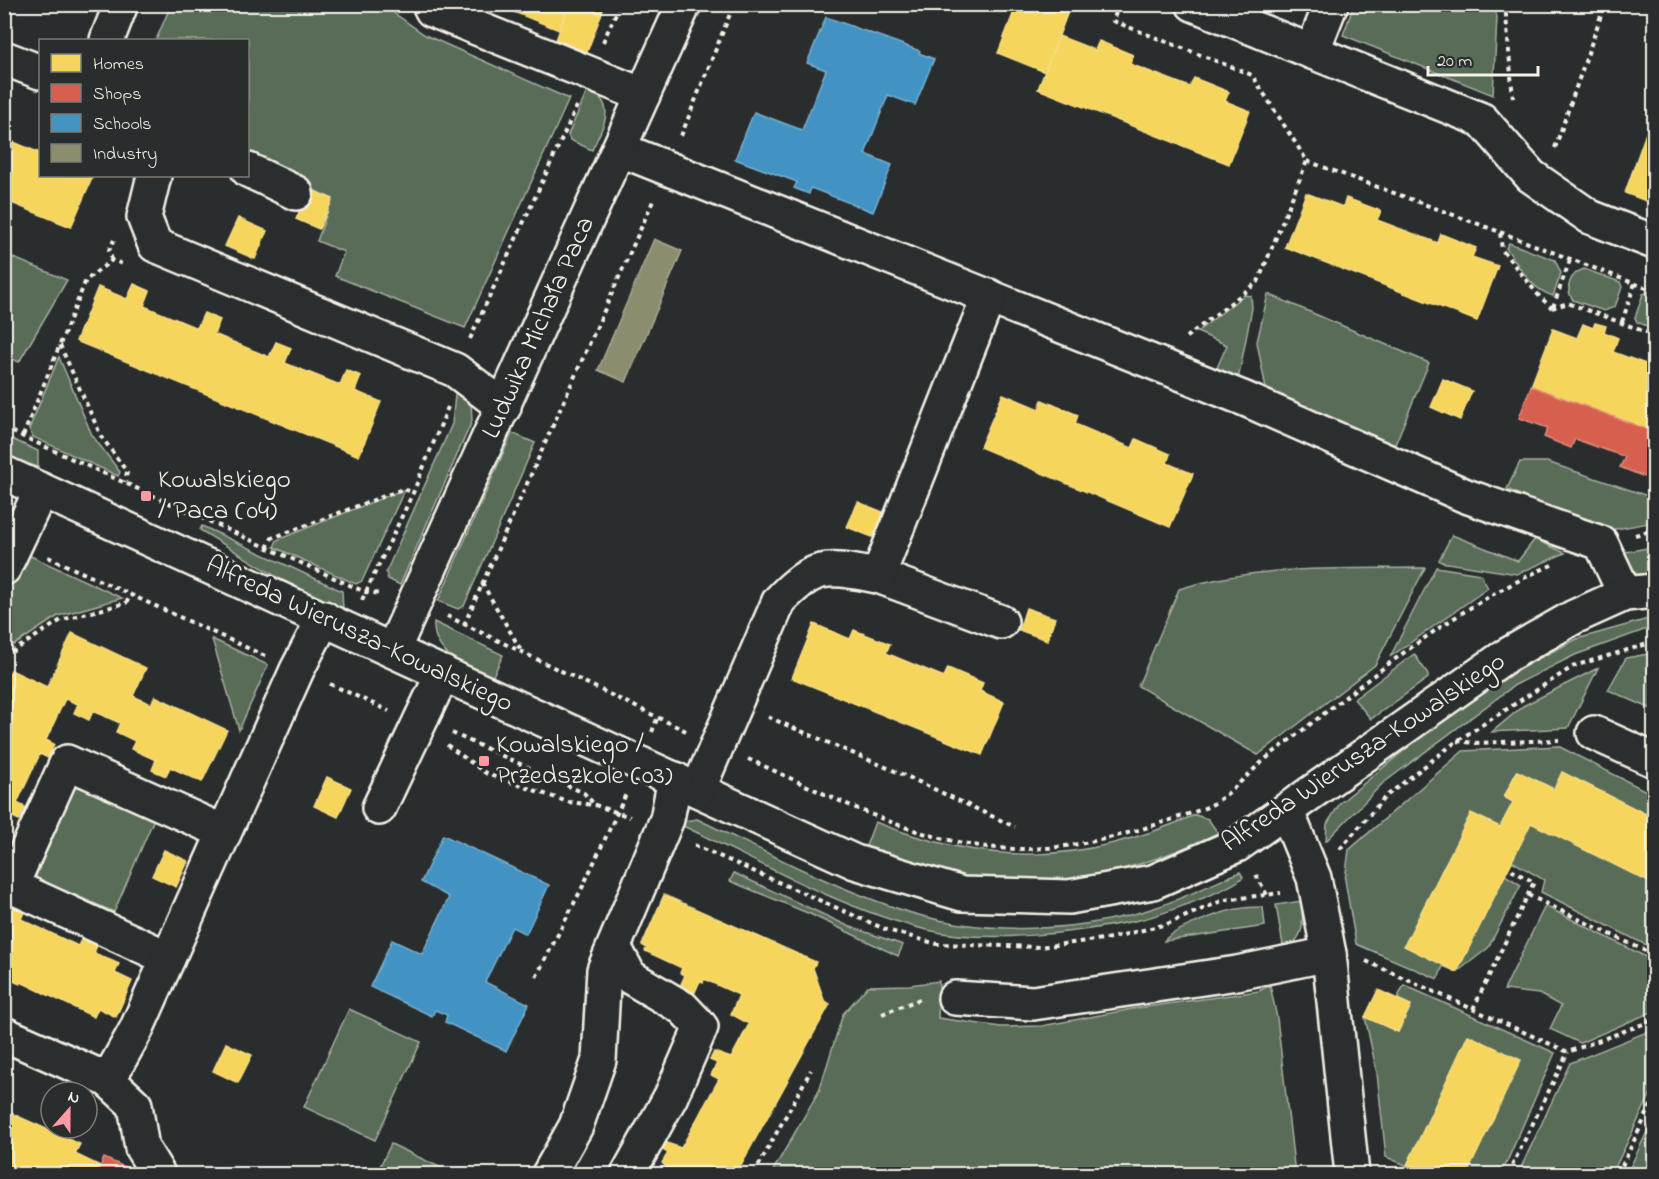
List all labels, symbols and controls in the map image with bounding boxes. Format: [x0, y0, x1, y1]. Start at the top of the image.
legend [39, 39, 249, 177]
scale bar [1428, 39, 1538, 77]
text: 20 m [1437, 49, 1472, 75]
text: Homes [93, 52, 144, 78]
text: Shops [93, 82, 141, 108]
text: Schools [93, 112, 151, 138]
text: Industry [93, 142, 157, 168]
street label: Ludwika Michała Paca [472, 211, 606, 445]
place label: Kowalskiego / Paca (04) [158, 461, 291, 531]
marker: Kowalskiego / Paca (04) [139, 489, 153, 503]
street label: Alfreda Wierusza-Kowalskiego [199, 546, 519, 724]
street label: Alfreda Wierusza-Kowalskiego [1214, 643, 1514, 863]
place label: Kowalskiego / Przedszkole (03) [496, 726, 673, 796]
marker: Kowalskiego / Przedszkole (03) [477, 754, 491, 768]
north arrow [39, 1080, 99, 1140]
text: N [64, 1085, 83, 1111]

